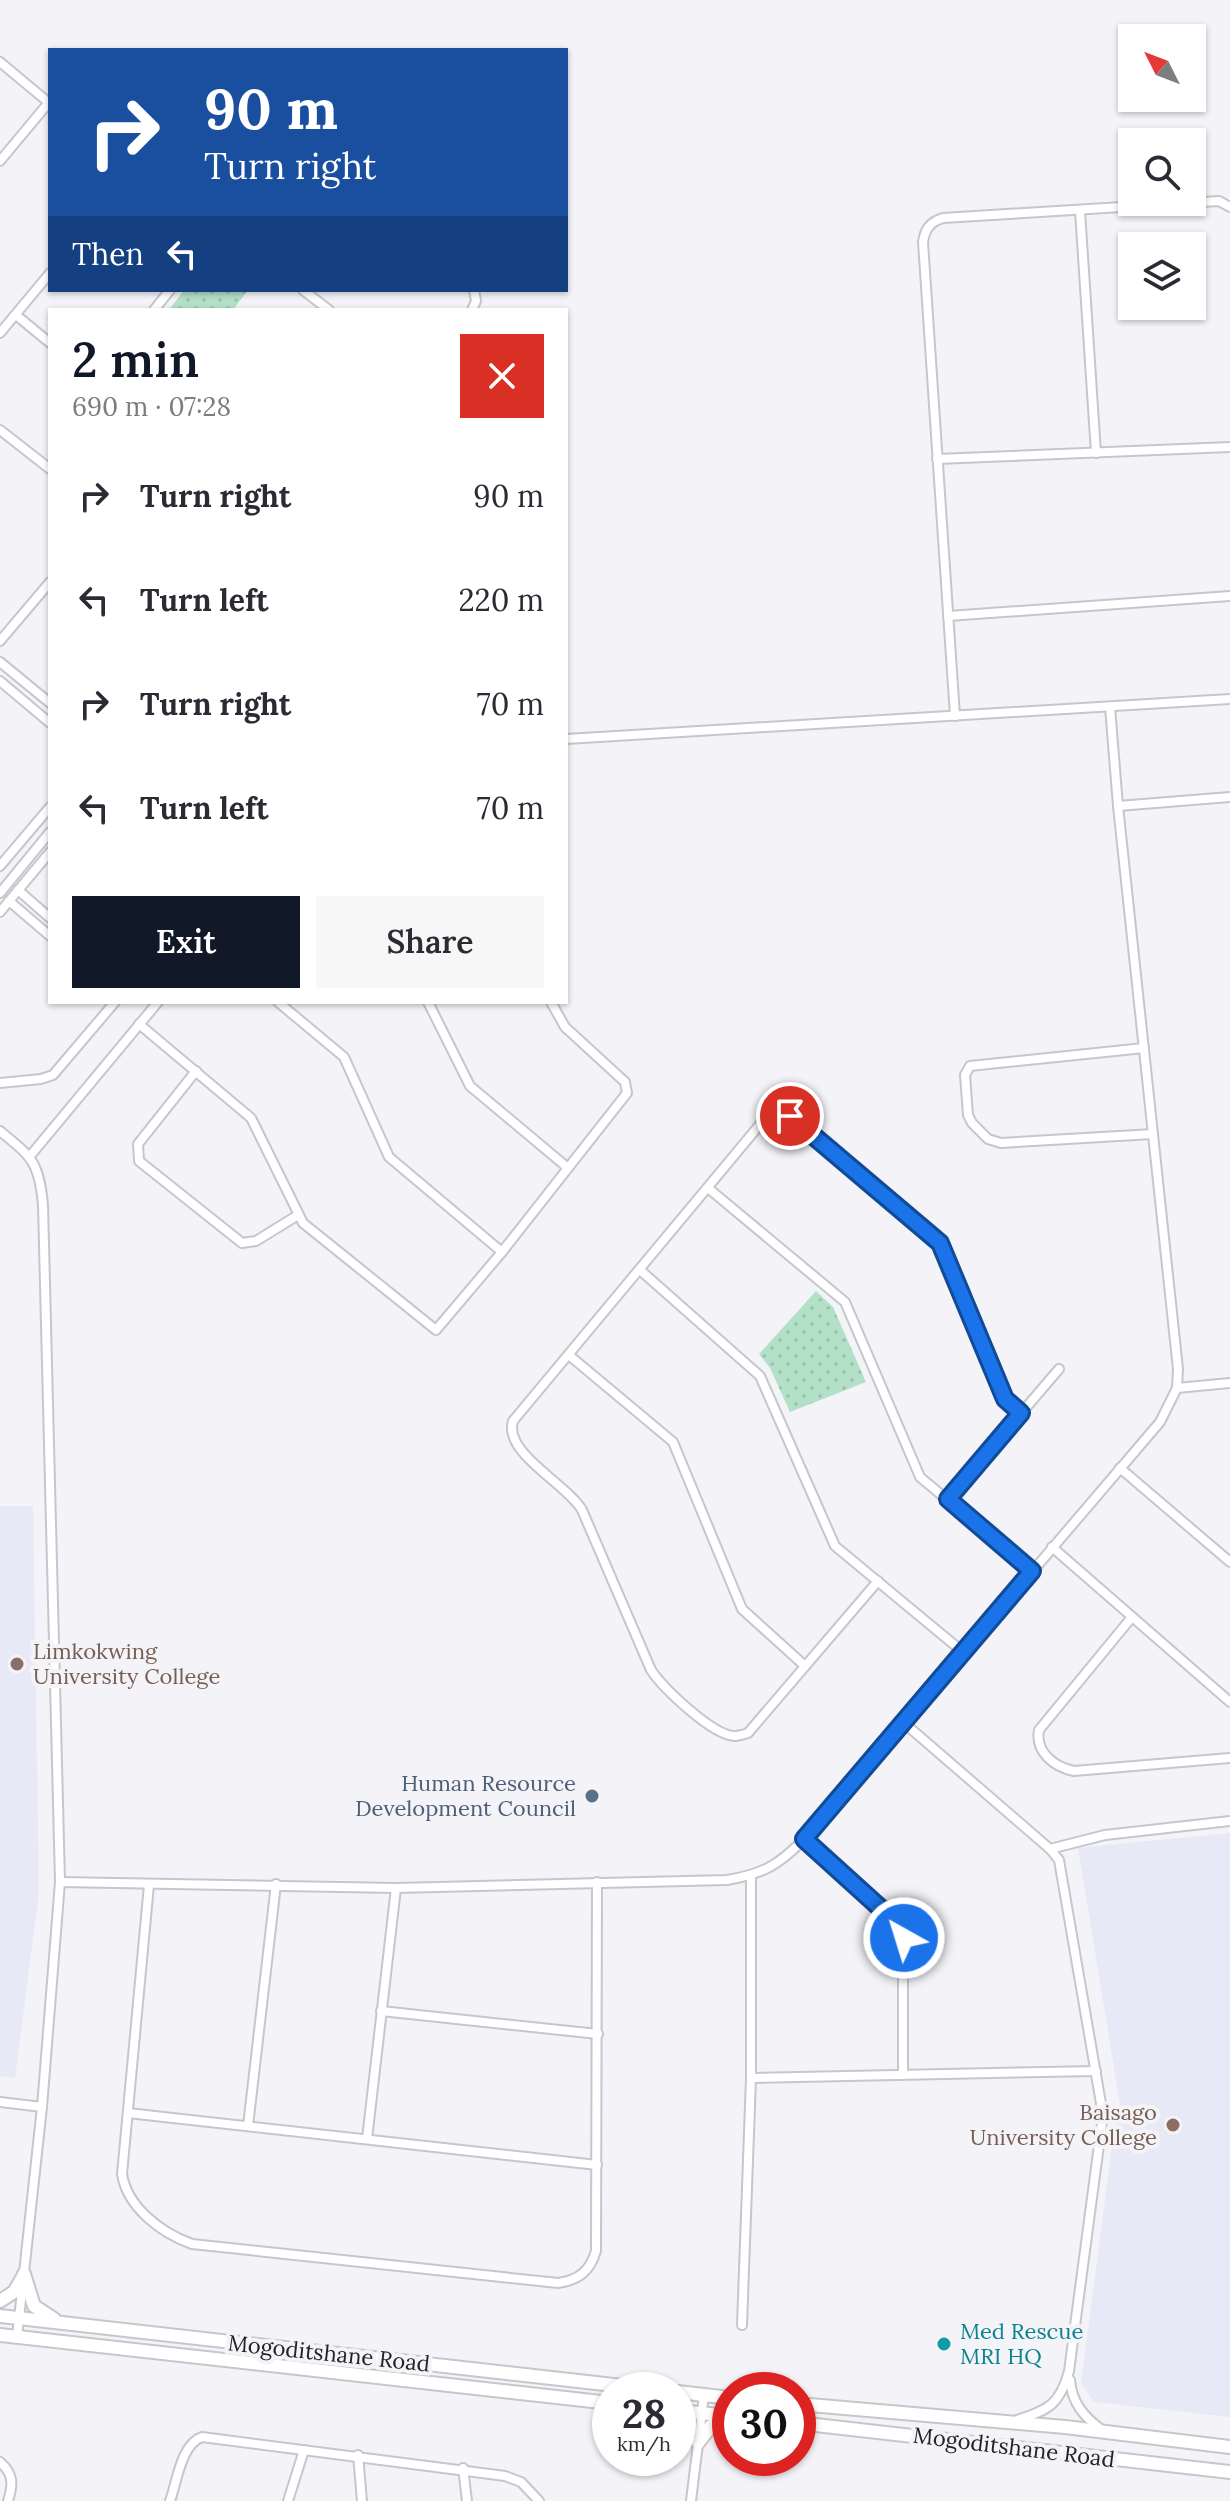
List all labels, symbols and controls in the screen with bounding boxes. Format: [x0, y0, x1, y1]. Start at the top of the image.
north arrow [1118, 24, 1206, 112]
map controls [1118, 24, 1206, 320]
text: 90 m [204, 73, 338, 144]
icon: right [72, 80, 176, 184]
button: search [1118, 128, 1206, 216]
text: Turn right [204, 143, 377, 189]
icon: left [160, 232, 204, 276]
button: layers [1118, 232, 1206, 320]
text: Then [72, 235, 144, 273]
text: 2 min [72, 329, 199, 390]
button: close [460, 334, 544, 418]
text: 690 m · 07:28 [72, 390, 231, 423]
icon: right [72, 474, 116, 518]
text: Turn right [140, 477, 291, 515]
text: 90 m [473, 477, 544, 515]
icon: left [72, 578, 116, 622]
text: Turn left [140, 581, 268, 619]
text: 220 m [458, 581, 544, 619]
icon: right [72, 682, 116, 726]
text: Turn right [140, 685, 291, 723]
text: 70 m [477, 685, 544, 723]
icon: left [72, 786, 116, 830]
text: Turn left [140, 789, 268, 827]
text: 70 m [477, 789, 544, 827]
button: Exit [72, 896, 300, 988]
button: Share [316, 896, 544, 988]
pin [756, 1082, 824, 1150]
icon: arrive [768, 1094, 812, 1138]
place label: Limkokwing University College [33, 1637, 220, 1690]
marker: Limkokwing University College [8, 1655, 26, 1673]
place label: Human Resource Development Council [355, 1769, 576, 1822]
marker: Human Resource Development Council [583, 1787, 601, 1805]
position arrow [862, 1896, 946, 1980]
place label: Baisago University College [970, 2098, 1157, 2151]
marker: Baisago University College [1164, 2116, 1182, 2134]
place label: Med Rescue MRI HQ [960, 2317, 1083, 2370]
street label: Mogoditshane Road [227, 2328, 431, 2378]
marker: Med Rescue MRI HQ [935, 2335, 953, 2353]
speed limit sign: 30 [712, 2372, 816, 2476]
text: 28 [622, 2388, 666, 2439]
street label: Mogoditshane Road [912, 2421, 1116, 2473]
text: km/h [617, 2431, 671, 2456]

